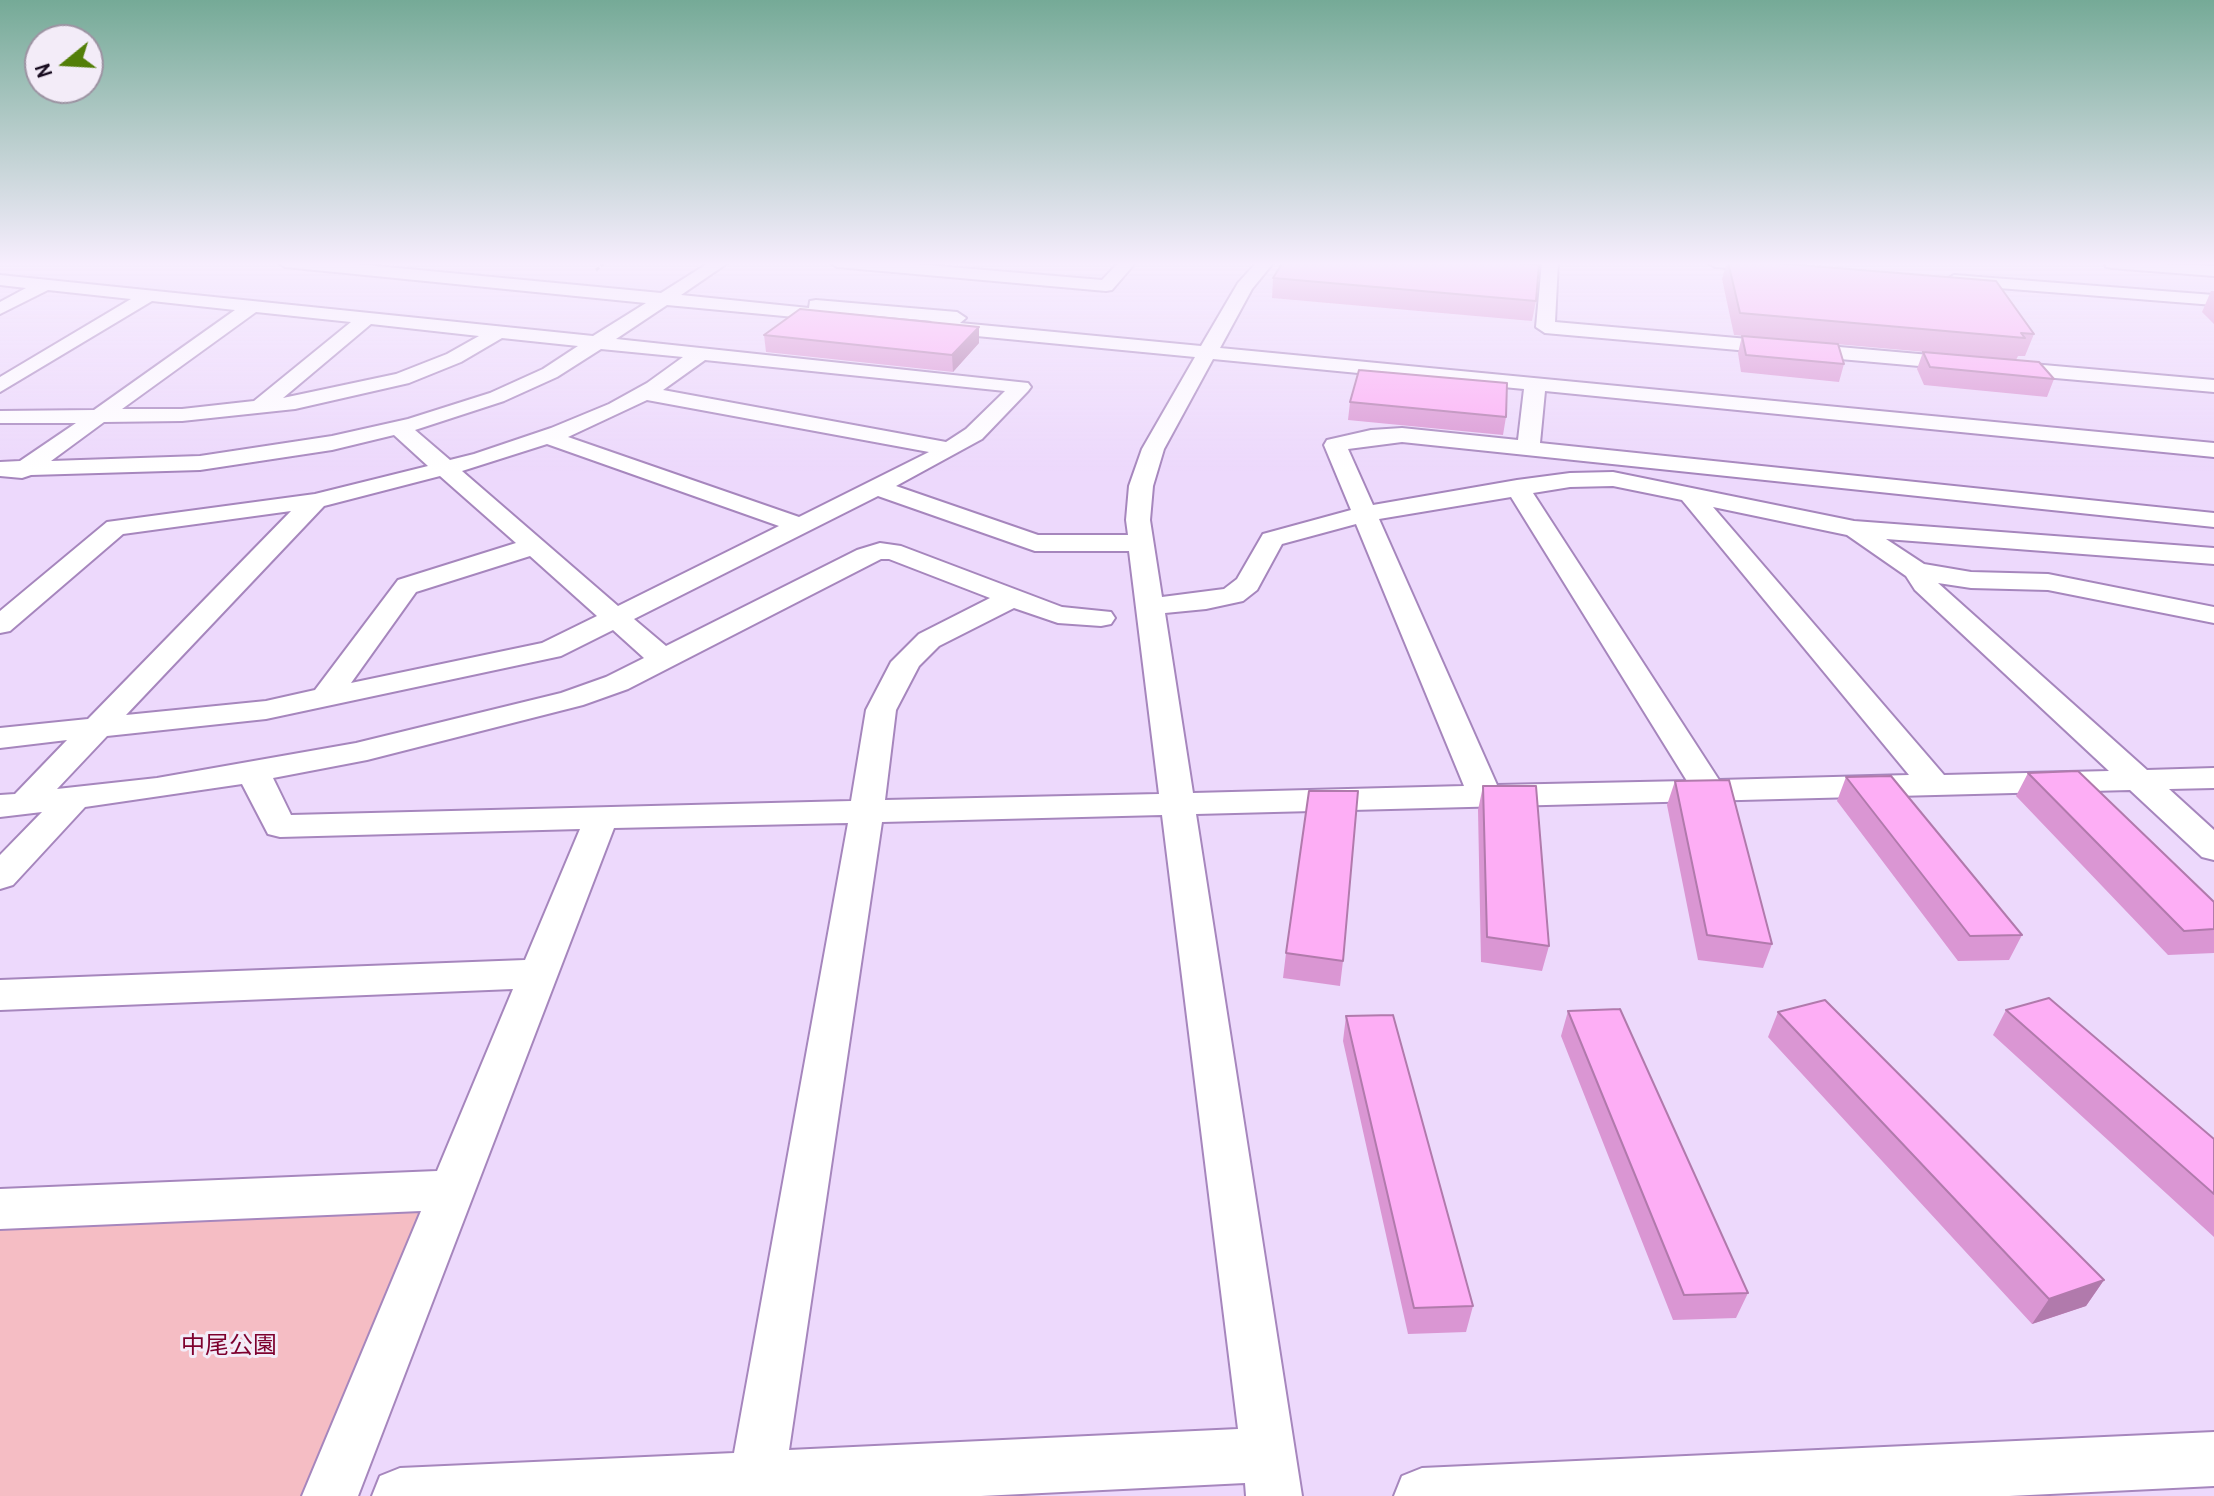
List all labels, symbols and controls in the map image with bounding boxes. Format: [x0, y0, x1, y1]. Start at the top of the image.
north arrow [24, 24, 104, 104]
text: N [27, 60, 59, 82]
park label: 中尾公園 [181, 1333, 277, 1361]

